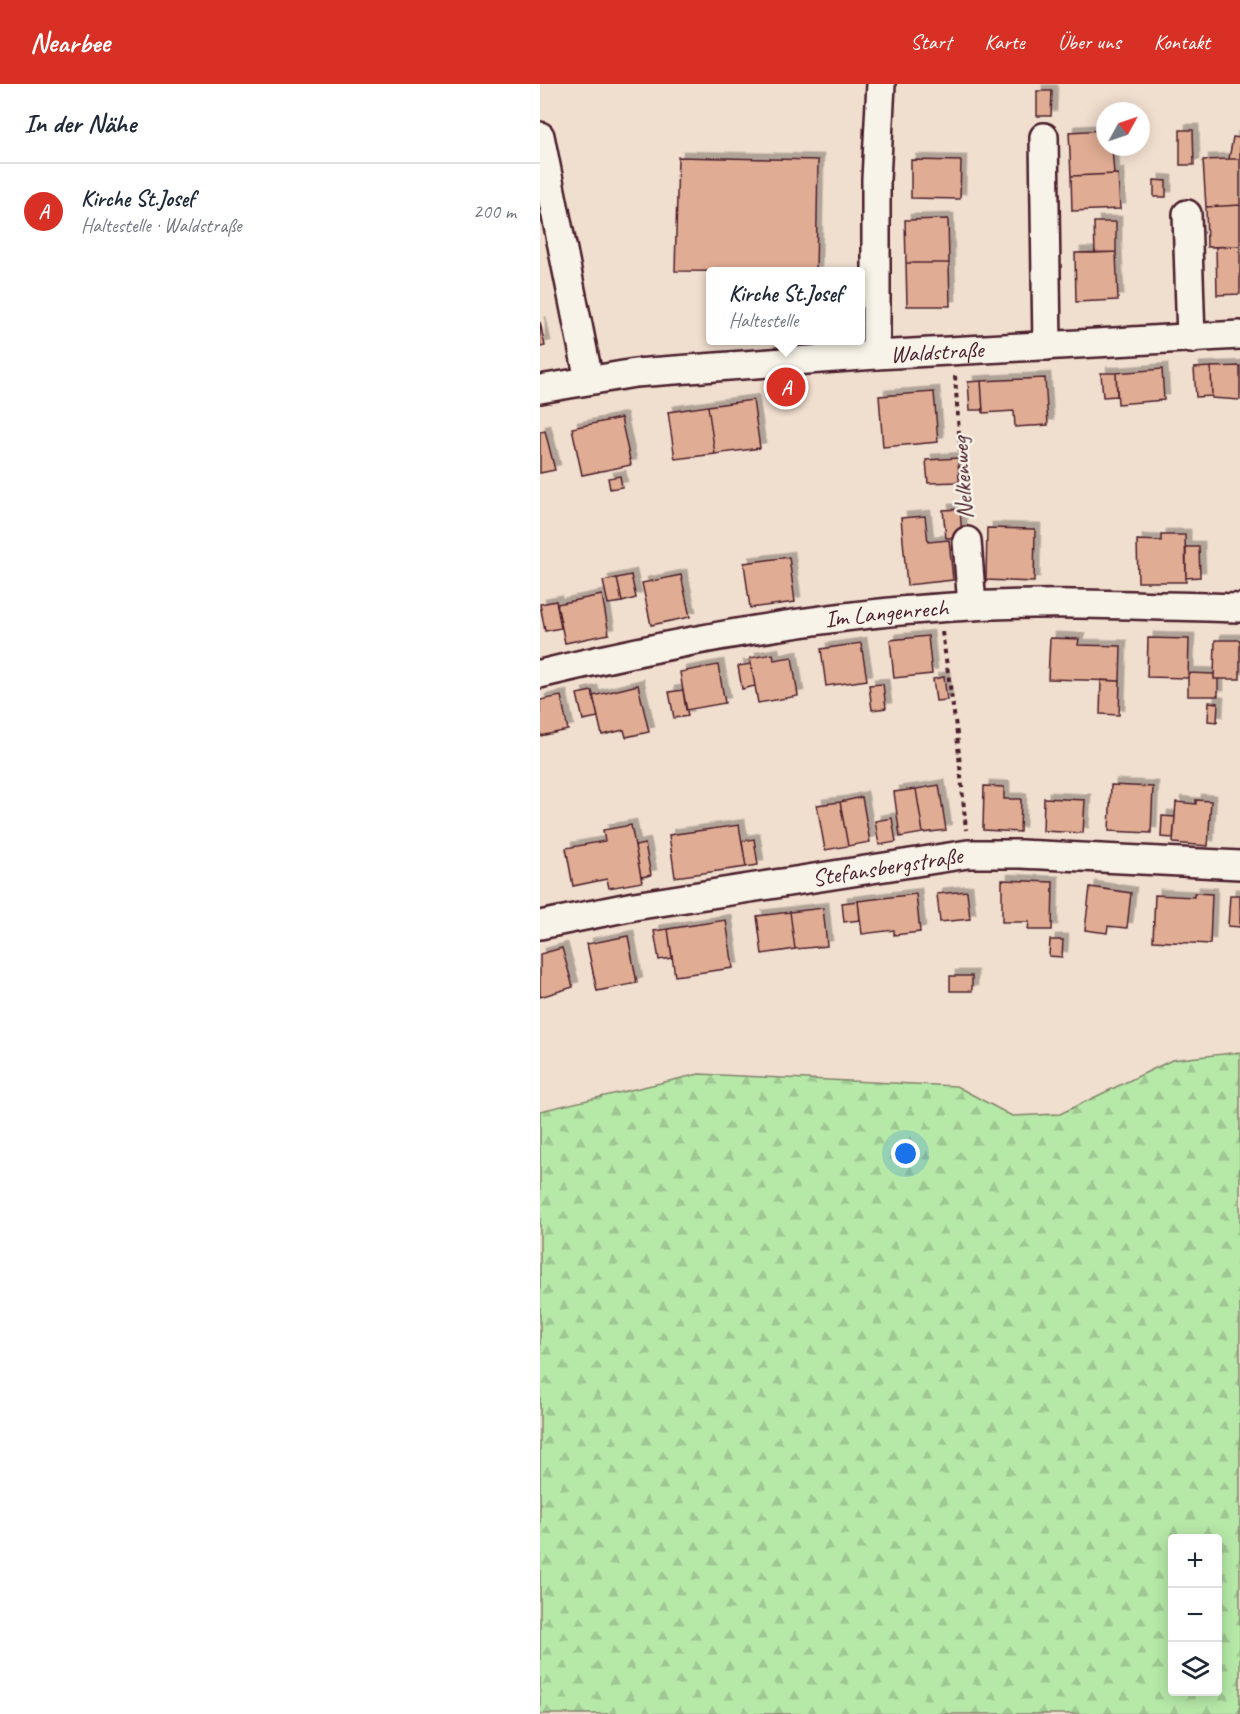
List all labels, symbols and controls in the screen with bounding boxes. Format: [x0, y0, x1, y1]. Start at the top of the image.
text: Nearbee [30, 25, 110, 60]
text: Start [910, 29, 951, 55]
text: Karte [984, 29, 1025, 55]
text: Über uns [1058, 29, 1121, 55]
text: Kontakt [1154, 29, 1210, 55]
north arrow [1096, 102, 1150, 156]
text: In der Nähe [24, 107, 136, 140]
text: Kirche St.Josef [81, 185, 195, 213]
text: A [38, 199, 49, 224]
text: 200 m [473, 199, 516, 224]
text: Haltestelle · Waldstraße [81, 213, 242, 238]
popup [706, 267, 865, 345]
text: Kirche St.Josef [729, 280, 842, 308]
text: Haltestelle [729, 308, 798, 333]
street label: Waldstraße [890, 334, 986, 369]
pin: A [766, 364, 806, 410]
street label: Nelkenweg [944, 433, 980, 520]
street label: Im Langenrech [823, 592, 951, 634]
street label: Stefansbergstraße [810, 840, 966, 893]
your location [891, 1139, 920, 1168]
map controls [1168, 1534, 1222, 1696]
button: + [1168, 1534, 1222, 1588]
button: − [1168, 1588, 1222, 1642]
button: layers [1168, 1642, 1222, 1696]

